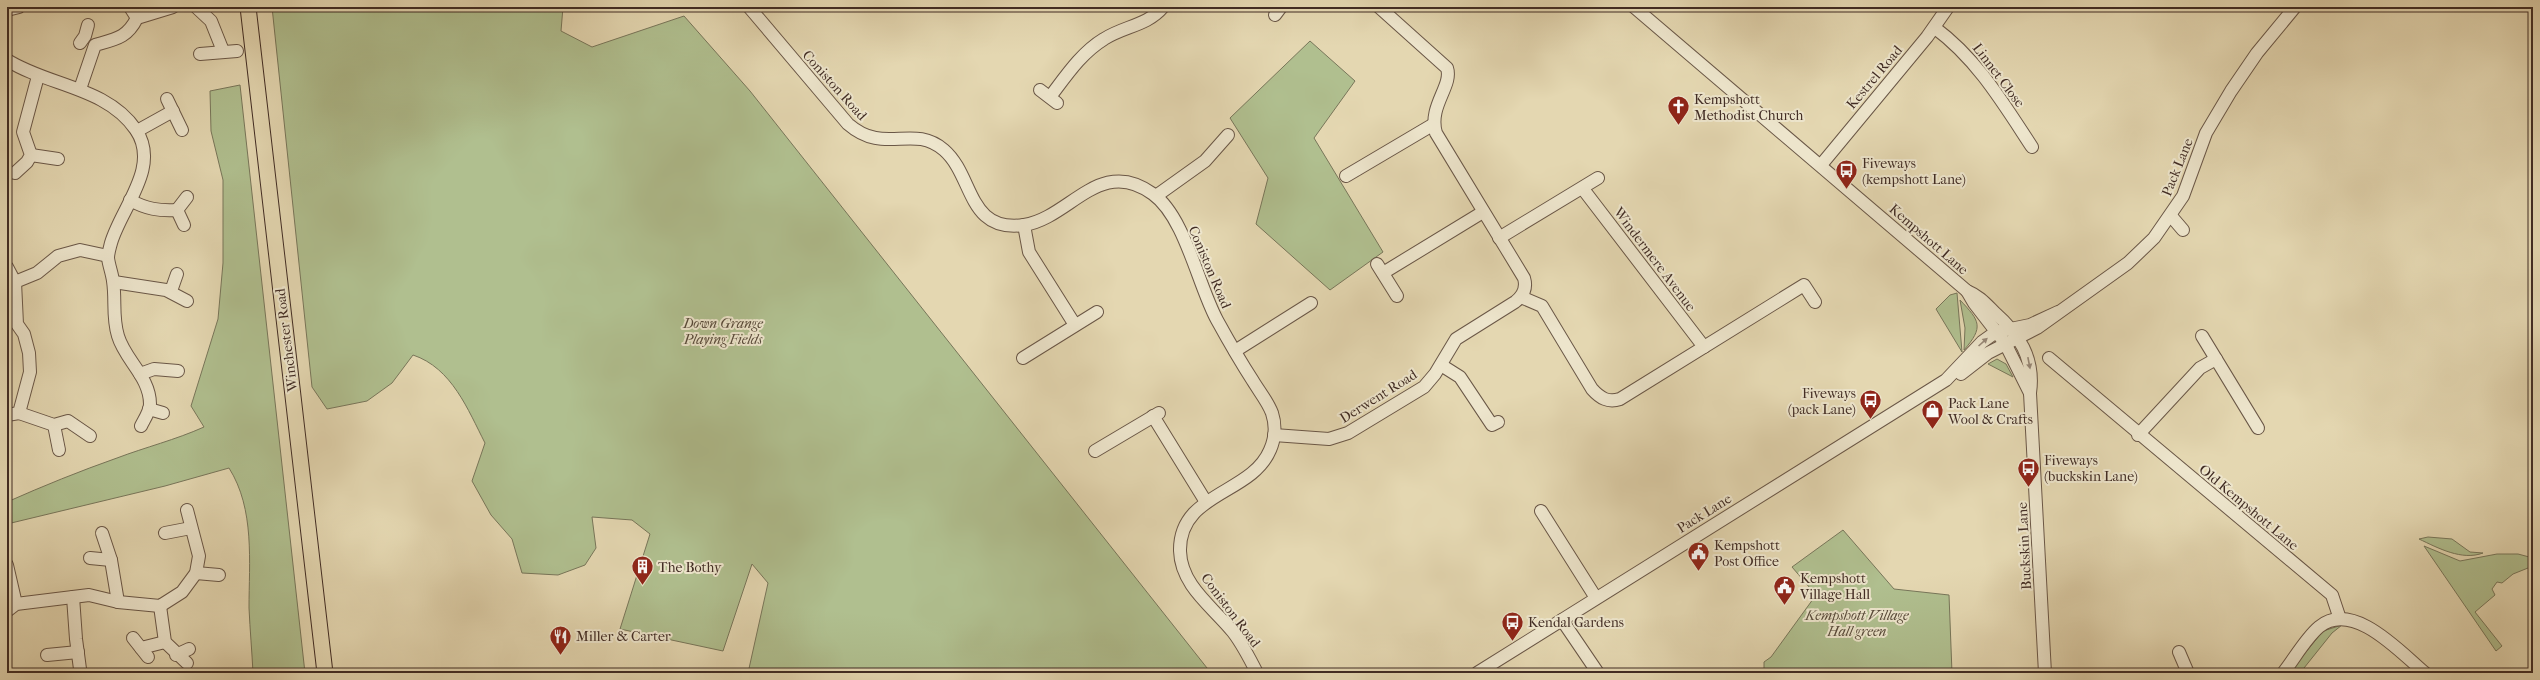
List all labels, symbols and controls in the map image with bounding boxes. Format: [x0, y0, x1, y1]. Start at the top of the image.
street label: Linnet Close [1969, 40, 2028, 111]
street label: Kestrel Road [1843, 42, 1906, 113]
street label: Coniston Road [799, 47, 871, 124]
place label: Kempshott Methodist Church [1694, 91, 1803, 124]
church icon: Kempshott Methodist Church [1666, 94, 1692, 127]
street label: Pack Lane [2158, 136, 2197, 199]
place label: Fiveways (kempshott Lane) [1862, 155, 1966, 188]
bus stop icon: Fiveways (kempshott Lane) [1833, 158, 1859, 191]
street label: Kempshott Lane [1886, 200, 1972, 278]
street label: Windermere Avenue [1609, 203, 1699, 315]
street label: Coniston Road [1184, 223, 1235, 311]
street label: Winchester Road [272, 287, 301, 394]
park label: Down Grange Playing Fields [682, 315, 763, 348]
one-way arrow [1978, 337, 1988, 346]
one-way arrow [2027, 357, 2033, 370]
street label: Derwent Road [1336, 366, 1420, 427]
place label: Fiveways (pack Lane) [1788, 385, 1856, 418]
bus stop icon: Fiveways (pack Lane) [1858, 388, 1884, 421]
place label: Pack Lane Wool & Crafts [1947, 395, 2033, 428]
shop icon: Pack Lane Wool & Crafts [1919, 398, 1945, 431]
place label: Fiveways (buckskin Lane) [2044, 452, 2138, 485]
bus stop icon: Fiveways (buckskin Lane) [2016, 455, 2042, 488]
street label: Old Kempshott Lane [2196, 461, 2302, 554]
street label: Pack Lane [1674, 490, 1735, 537]
street label: Buckskin Lane [2014, 502, 2035, 590]
place label: Kempshott Post Office [1714, 537, 1780, 570]
public building icon: Kempshott Post Office [1686, 540, 1712, 573]
building icon: The Bothy [629, 554, 655, 587]
place label: The Bothy [658, 559, 722, 576]
street label: Coniston Road [1197, 570, 1264, 651]
place label: Kempshott Village Hall [1799, 570, 1870, 603]
public building icon: Kempshott Village Hall [1772, 573, 1798, 606]
park label: Kempshott Village Hall green [1804, 607, 1909, 640]
bus stop icon: Kendal Gardens [1500, 609, 1526, 642]
place label: Kendal Gardens [1528, 614, 1624, 631]
restaurant icon: Miller & Carter [548, 623, 574, 656]
place label: Miller & Carter [576, 628, 671, 645]

